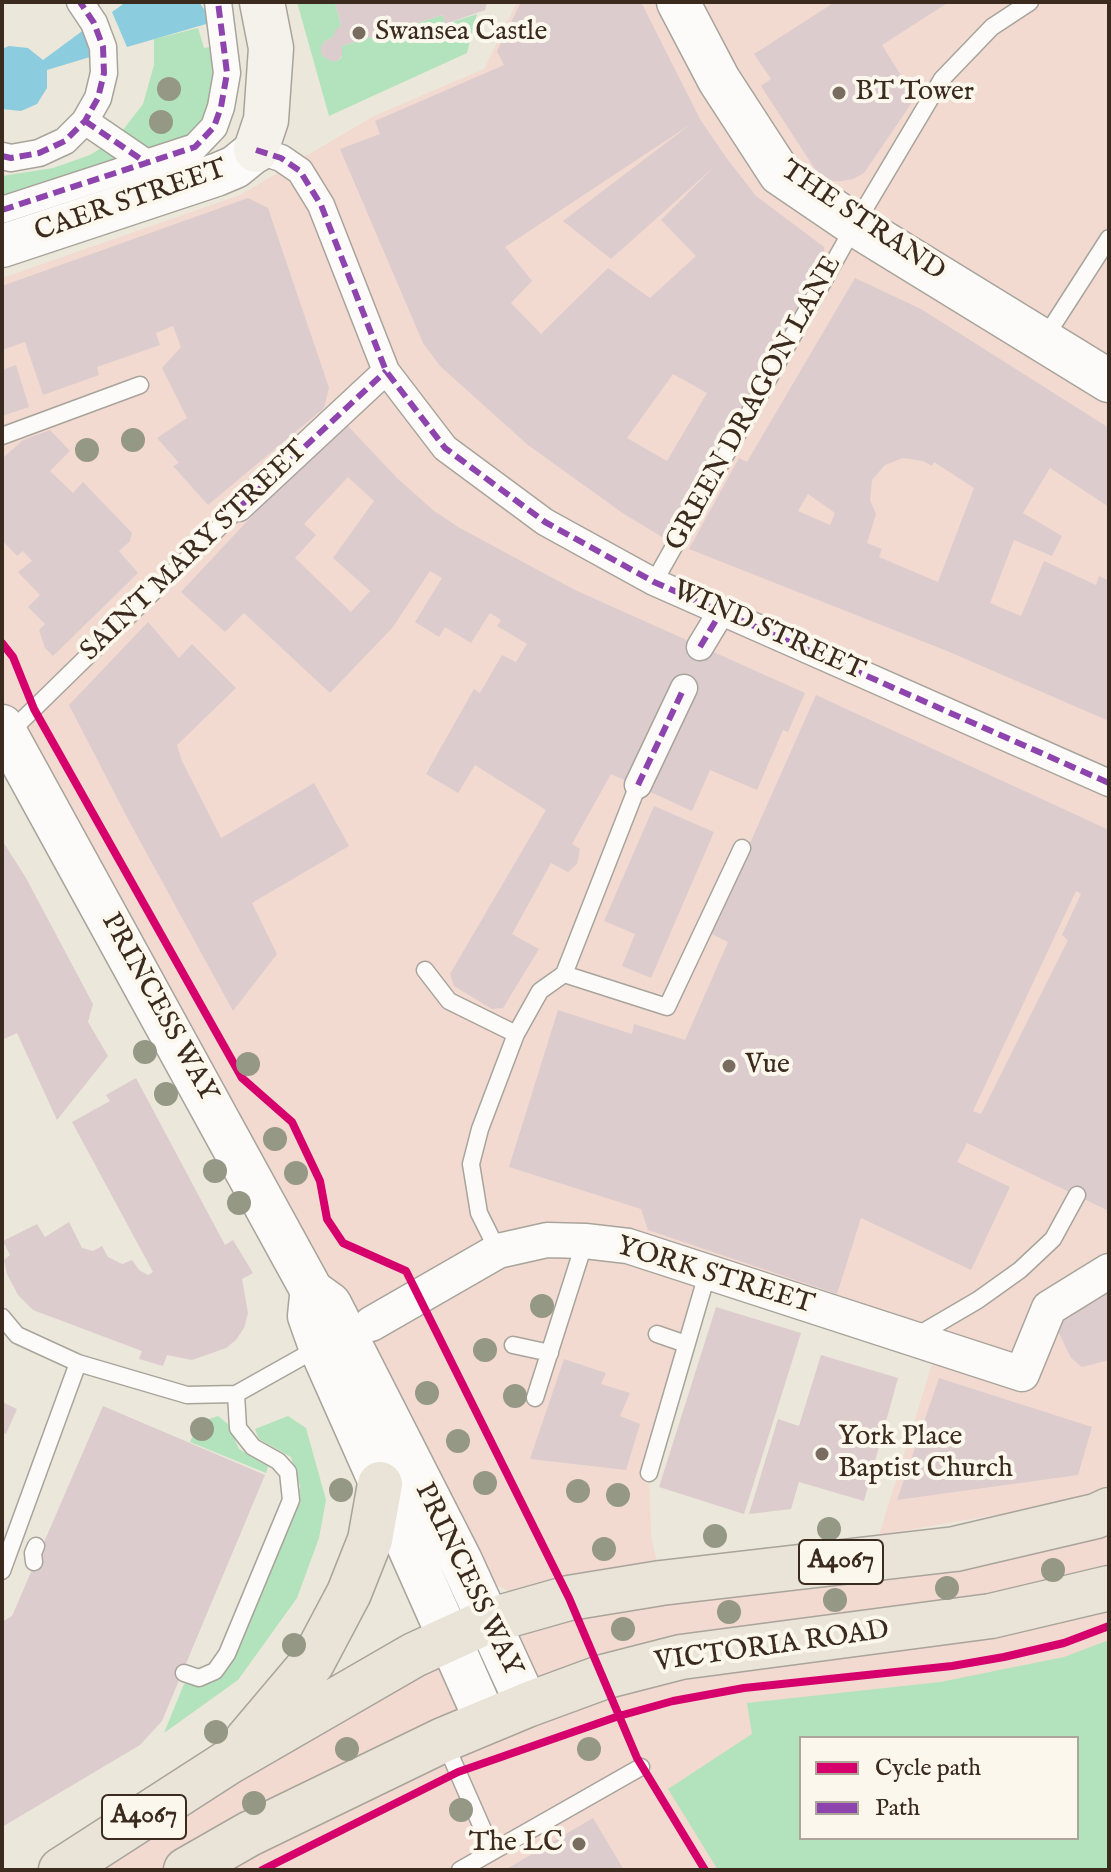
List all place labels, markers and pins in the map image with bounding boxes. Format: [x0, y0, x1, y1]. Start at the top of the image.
place label: Swansea Castle [375, 16, 547, 50]
marker: Swansea Castle [350, 24, 368, 42]
place label: BT Tower [855, 76, 974, 110]
marker: BT Tower [830, 84, 848, 102]
place label: Vue [745, 1049, 790, 1083]
marker: Vue [720, 1057, 738, 1075]
place label: York Place Baptist Church [838, 1421, 1013, 1487]
marker: York Place Baptist Church [813, 1445, 831, 1463]
place label: The LC [469, 1827, 563, 1861]
marker: The LC [570, 1835, 588, 1853]

